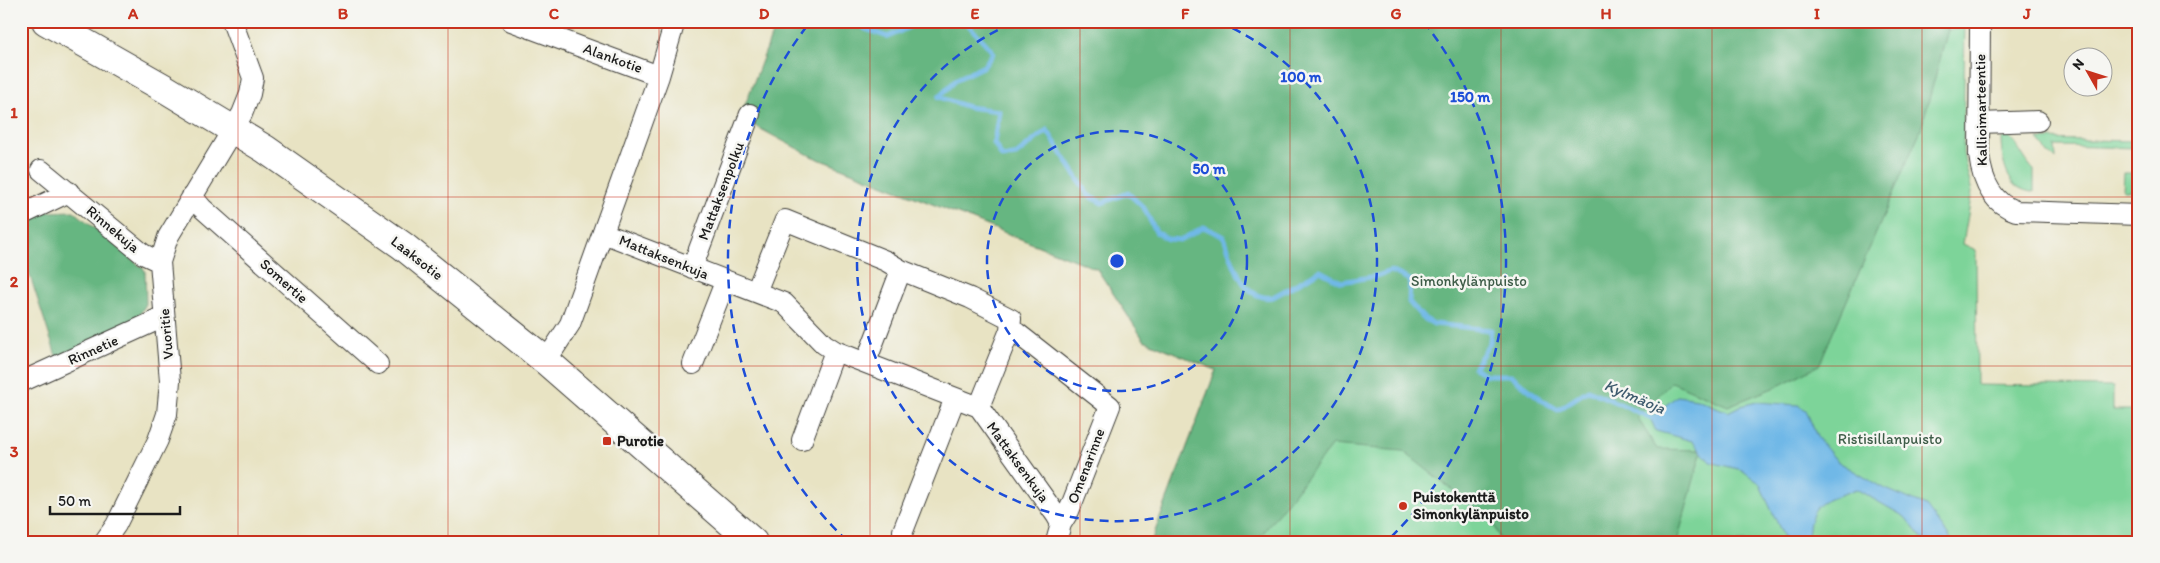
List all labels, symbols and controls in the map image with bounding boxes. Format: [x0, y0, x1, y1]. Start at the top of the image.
text: A [127, 4, 139, 23]
text: B [338, 4, 349, 23]
text: C [549, 4, 560, 23]
text: D [759, 4, 770, 23]
text: E [971, 4, 980, 23]
text: F [1181, 4, 1190, 23]
text: G [1390, 4, 1402, 23]
text: H [1600, 4, 1612, 23]
text: I [1814, 4, 1820, 23]
text: J [2022, 4, 2031, 23]
street label: Alankotie [581, 39, 645, 77]
north arrow [2062, 48, 2112, 98]
street label: Kallioimarteentie [1971, 54, 1991, 166]
text: N [2069, 55, 2088, 73]
text: 100 m [1280, 68, 1322, 86]
text: 150 m [1450, 88, 1490, 106]
text: 1 [10, 103, 18, 122]
street label: Mattaksenpolku [694, 139, 748, 243]
text: 50 m [1192, 160, 1226, 178]
street label: Rinnekuja [83, 201, 143, 257]
street label: Mattaksenkuja [617, 231, 712, 283]
street label: Laaksotie [387, 232, 447, 284]
centre of rings [1108, 252, 1126, 270]
street label: Somertie [256, 255, 312, 307]
text: 2 [10, 272, 19, 291]
park label: Simonkylänpuisto [1411, 272, 1527, 290]
street label: Vuoritie [155, 308, 177, 360]
street label: Rinnetie [65, 331, 121, 369]
water label: Kylmäoja [1602, 375, 1669, 418]
street label: Mattaksenkuja [983, 418, 1054, 506]
street label: Omenarinne [1063, 426, 1109, 506]
park label: Ristisillanpuisto [1838, 430, 1942, 448]
place label: Purotie [617, 432, 664, 450]
marker: Purotie [601, 435, 613, 447]
text: 3 [10, 442, 19, 461]
scale bar [50, 483, 180, 515]
place label: Puistokenttä Simonkylänpuisto [1413, 488, 1529, 524]
text: 50 m [58, 492, 91, 510]
marker: Puistokenttä Simonkylänpuisto [1397, 500, 1409, 512]

